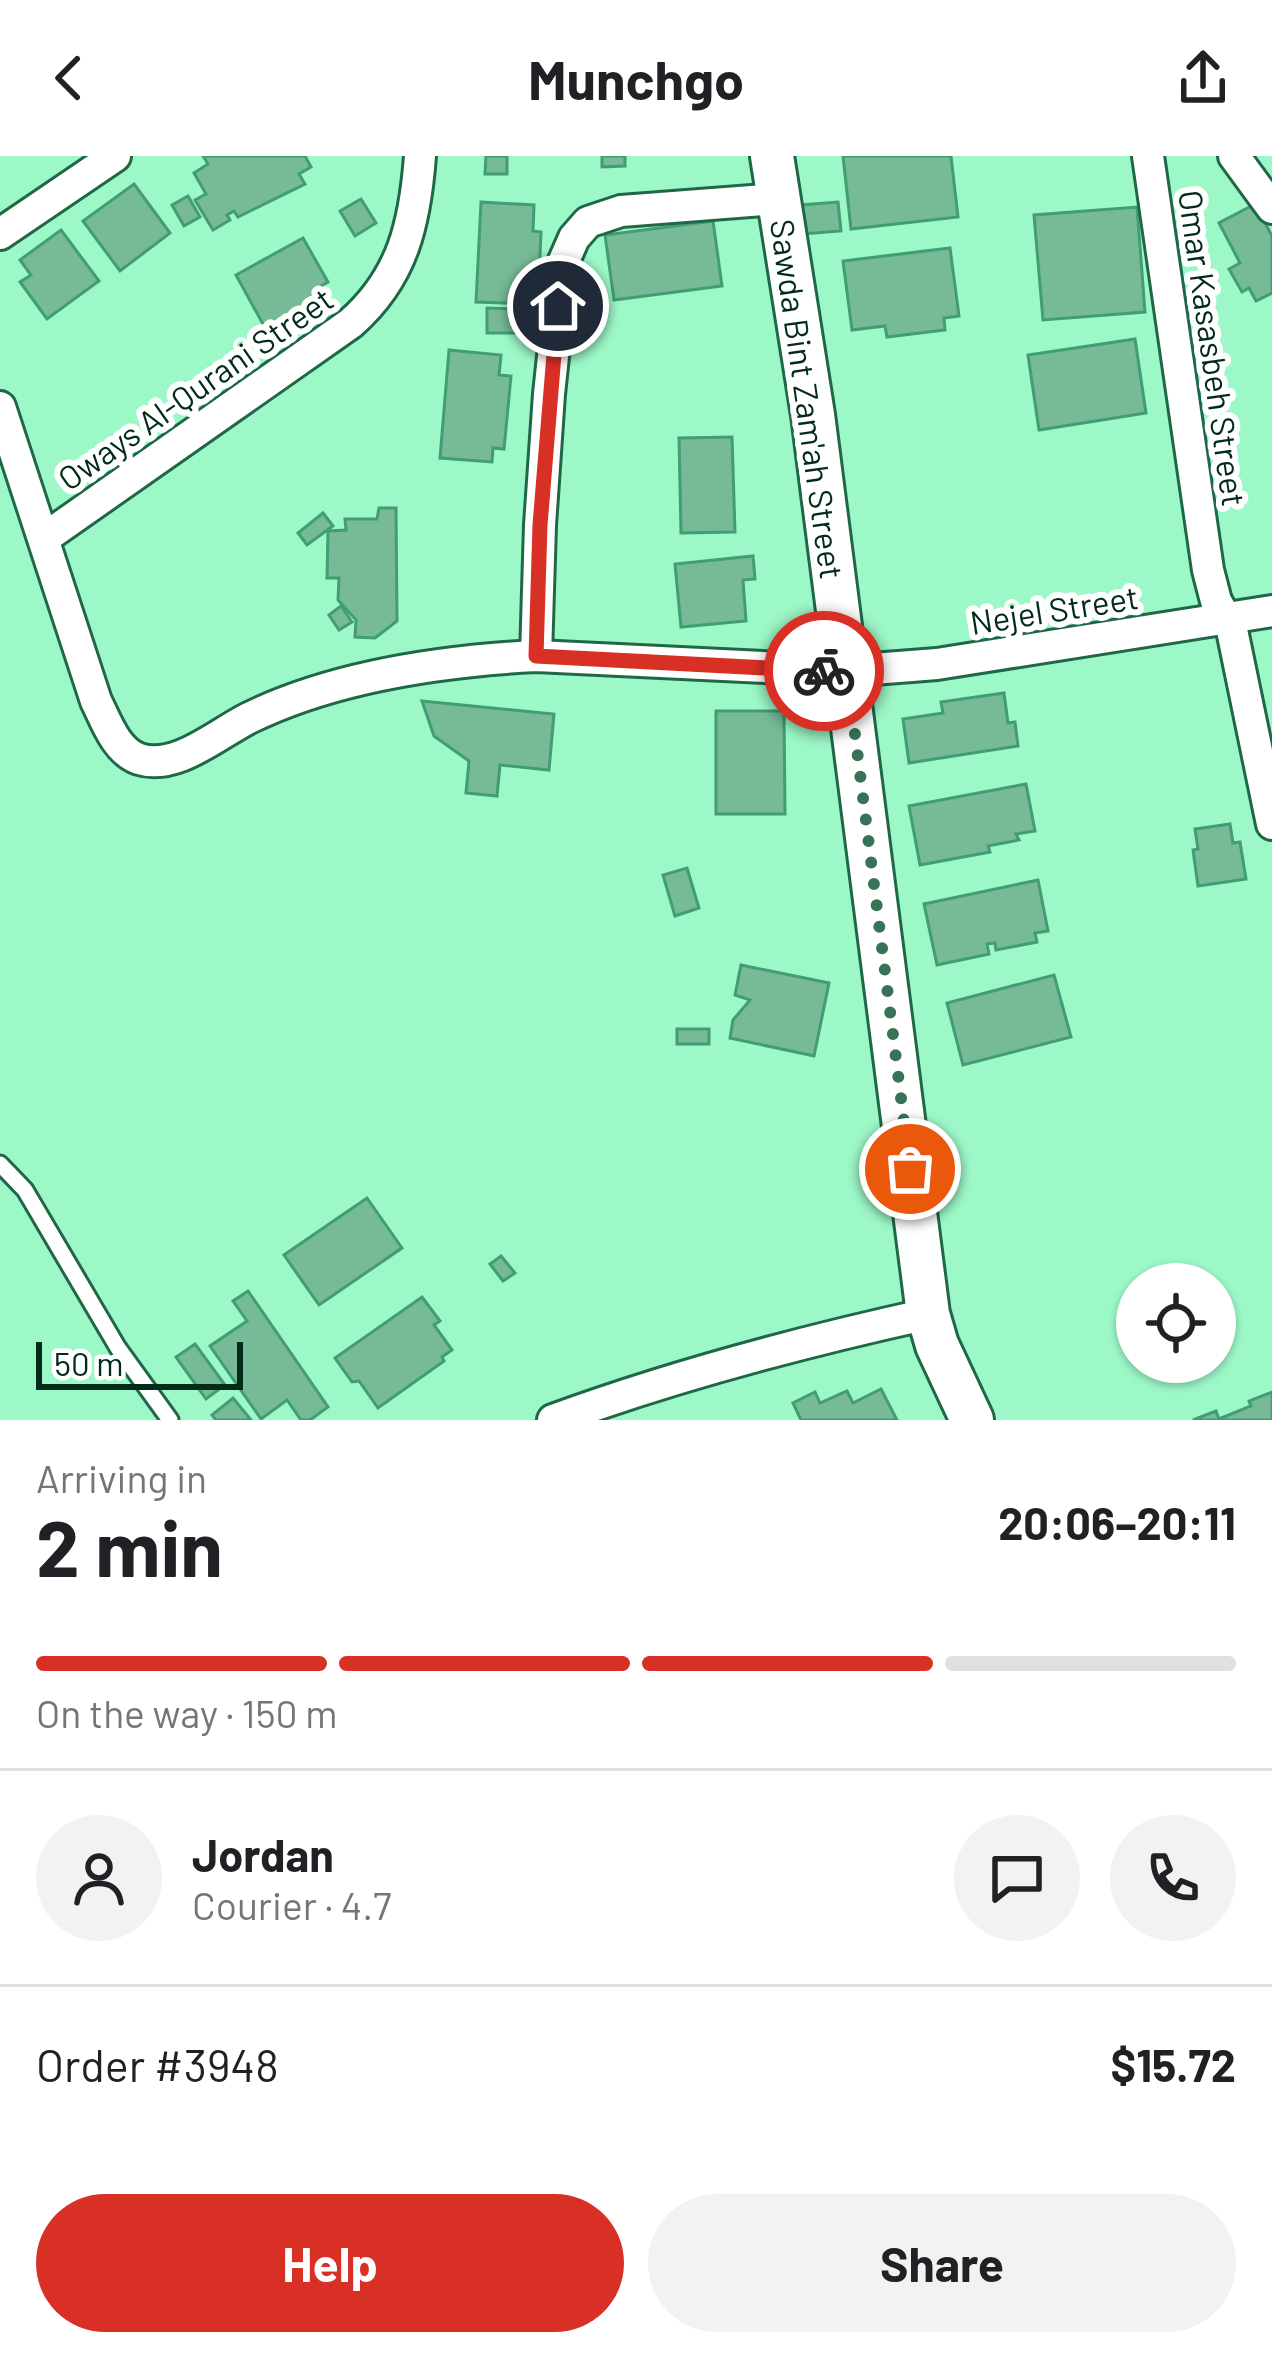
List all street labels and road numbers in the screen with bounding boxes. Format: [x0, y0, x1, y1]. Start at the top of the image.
street label: Omar Kasasbeh Street [1171, 187, 1255, 509]
street label: Sawda Bint Zam'ah Street [763, 217, 853, 581]
street label: Oways Al-Qurani Street [50, 278, 340, 498]
street label: Nejel Street [967, 576, 1141, 642]

